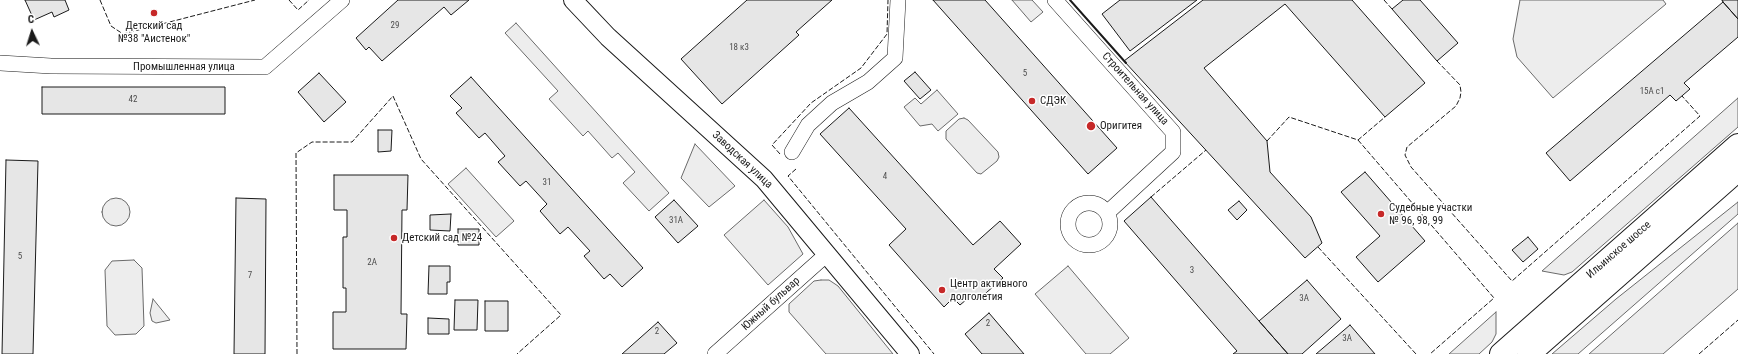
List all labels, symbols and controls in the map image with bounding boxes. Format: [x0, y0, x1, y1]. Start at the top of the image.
marker: Детский сад №38 "Аистенок" [149, 8, 159, 18]
north arrow [12, 12, 52, 52]
text: С [28, 13, 35, 26]
place label: Детский сад №38 "Аистенок" [118, 19, 190, 45]
house number: 29 [391, 21, 399, 31]
house number: 18 к3 [729, 43, 749, 53]
street label: Строительная улица [1099, 50, 1171, 128]
street label: Промышленная улица [133, 60, 235, 74]
house number: 5 [1023, 69, 1027, 79]
house number: 15А с1 [1640, 87, 1664, 97]
place label: СДЭК [1040, 94, 1066, 108]
house number: 42 [129, 95, 137, 105]
marker: СДЭК [1027, 96, 1037, 106]
place label: Оригитея [1100, 119, 1142, 133]
marker: Оригитея [1085, 120, 1097, 132]
street label: Заводская улица [709, 129, 775, 191]
house number: 4 [883, 172, 887, 182]
house number: 31 [543, 178, 551, 188]
place label: Судебные участки № 96, 98, 99 [1389, 201, 1472, 227]
marker: Судебные участки № 96, 98, 99 [1376, 209, 1386, 219]
house number: 31А [669, 216, 683, 226]
street label: Ильинское шоссе [1584, 218, 1654, 282]
place label: Детский сад №24 [402, 231, 482, 245]
marker: Детский сад №24 [389, 233, 399, 243]
house number: 5 [18, 252, 22, 262]
house number: 2А [367, 258, 377, 268]
house number: 3 [1190, 266, 1194, 276]
house number: 7 [248, 271, 252, 281]
street label: Южный бульвар [739, 274, 803, 334]
place label: Центр активного долголетия [950, 277, 1027, 303]
marker: Центр активного долголетия [937, 285, 947, 295]
house number: 3А [1299, 294, 1309, 304]
house number: 2 [986, 319, 990, 329]
house number: 2 [655, 327, 659, 337]
house number: 3А [1342, 334, 1352, 344]

